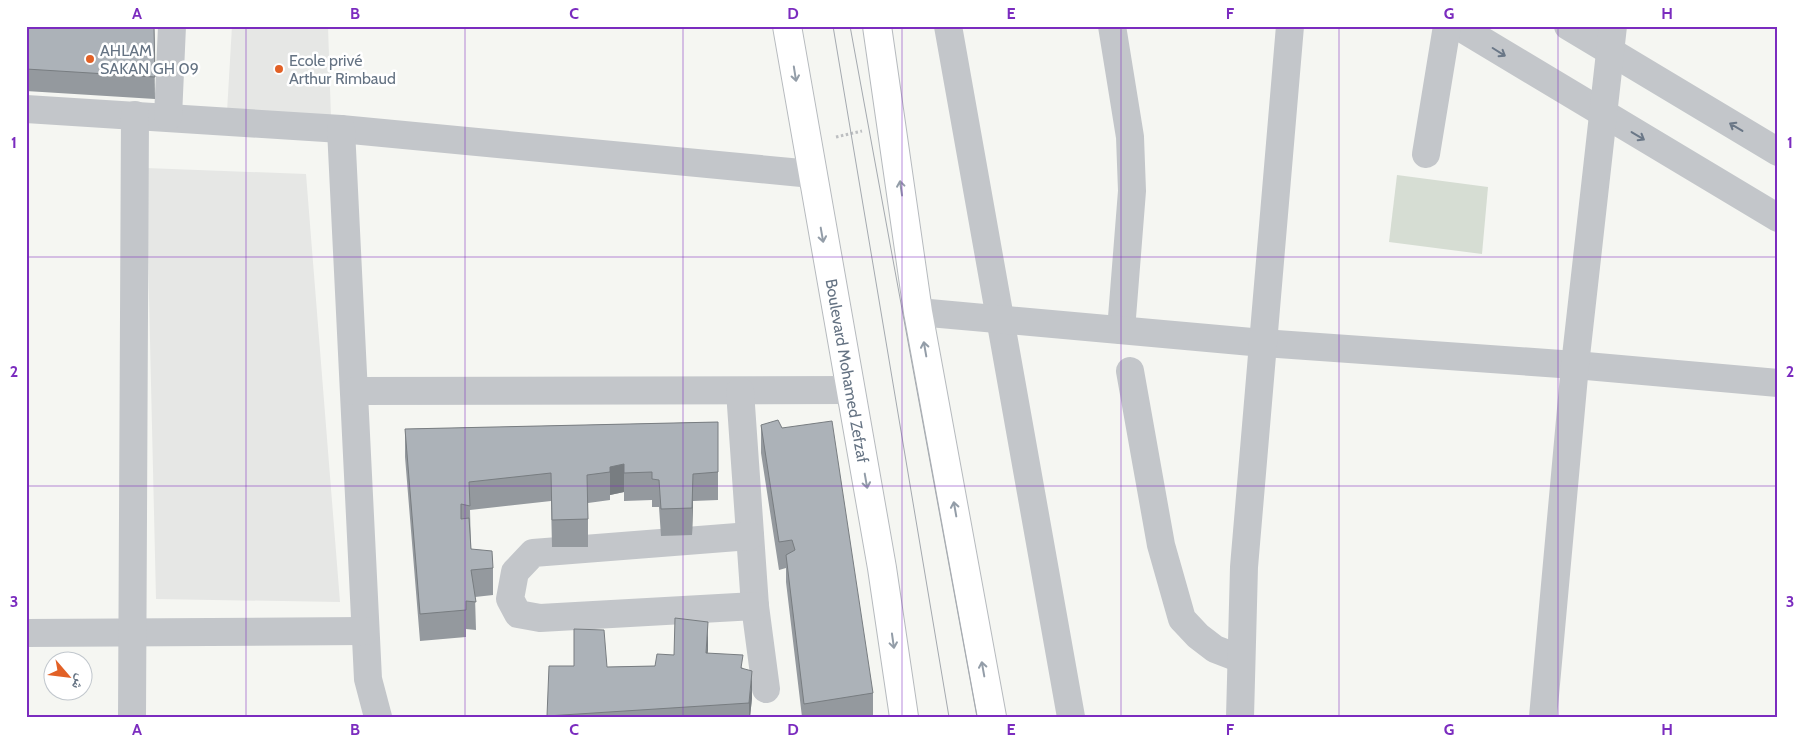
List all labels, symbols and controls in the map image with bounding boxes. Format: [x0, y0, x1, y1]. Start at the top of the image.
text: A [132, 4, 142, 23]
text: B [350, 4, 360, 23]
text: C [569, 4, 579, 23]
text: D [787, 4, 799, 23]
text: E [1006, 4, 1016, 23]
text: F [1226, 4, 1235, 23]
text: G [1444, 4, 1454, 23]
text: H [1661, 4, 1673, 23]
place label: AHLAM SAKAN GH 09 [100, 41, 199, 78]
one-way arrow [1492, 47, 1506, 57]
place label: Ecole privé Arthur Rimbaud [289, 51, 396, 88]
marker: AHLAM SAKAN GH 09 [84, 53, 96, 65]
marker: Ecole privé Arthur Rimbaud [273, 63, 285, 75]
one-way arrow [790, 66, 800, 82]
one-way arrow [1729, 122, 1743, 132]
one-way arrow [1631, 132, 1645, 142]
text: 1 [11, 133, 17, 152]
text: 1 [1787, 133, 1793, 152]
one-way arrow [896, 181, 906, 197]
one-way arrow [818, 226, 828, 242]
street label: Boulevard Mohamed Zefzaf [822, 277, 873, 465]
one-way arrow [920, 341, 930, 357]
text: 2 [10, 362, 18, 381]
text: 2 [1786, 362, 1794, 381]
one-way arrow [862, 472, 872, 488]
one-way arrow [949, 501, 959, 517]
text: 3 [10, 592, 18, 611]
text: 3 [1786, 592, 1794, 611]
one-way arrow [888, 633, 898, 649]
north arrow [42, 650, 92, 700]
one-way arrow [978, 661, 988, 677]
text: ش [68, 671, 91, 693]
text: A [132, 720, 142, 739]
text: B [350, 720, 360, 739]
text: C [569, 720, 579, 739]
text: D [787, 720, 799, 739]
text: E [1006, 720, 1016, 739]
text: F [1226, 720, 1235, 739]
text: G [1444, 720, 1454, 739]
text: H [1661, 720, 1673, 739]

